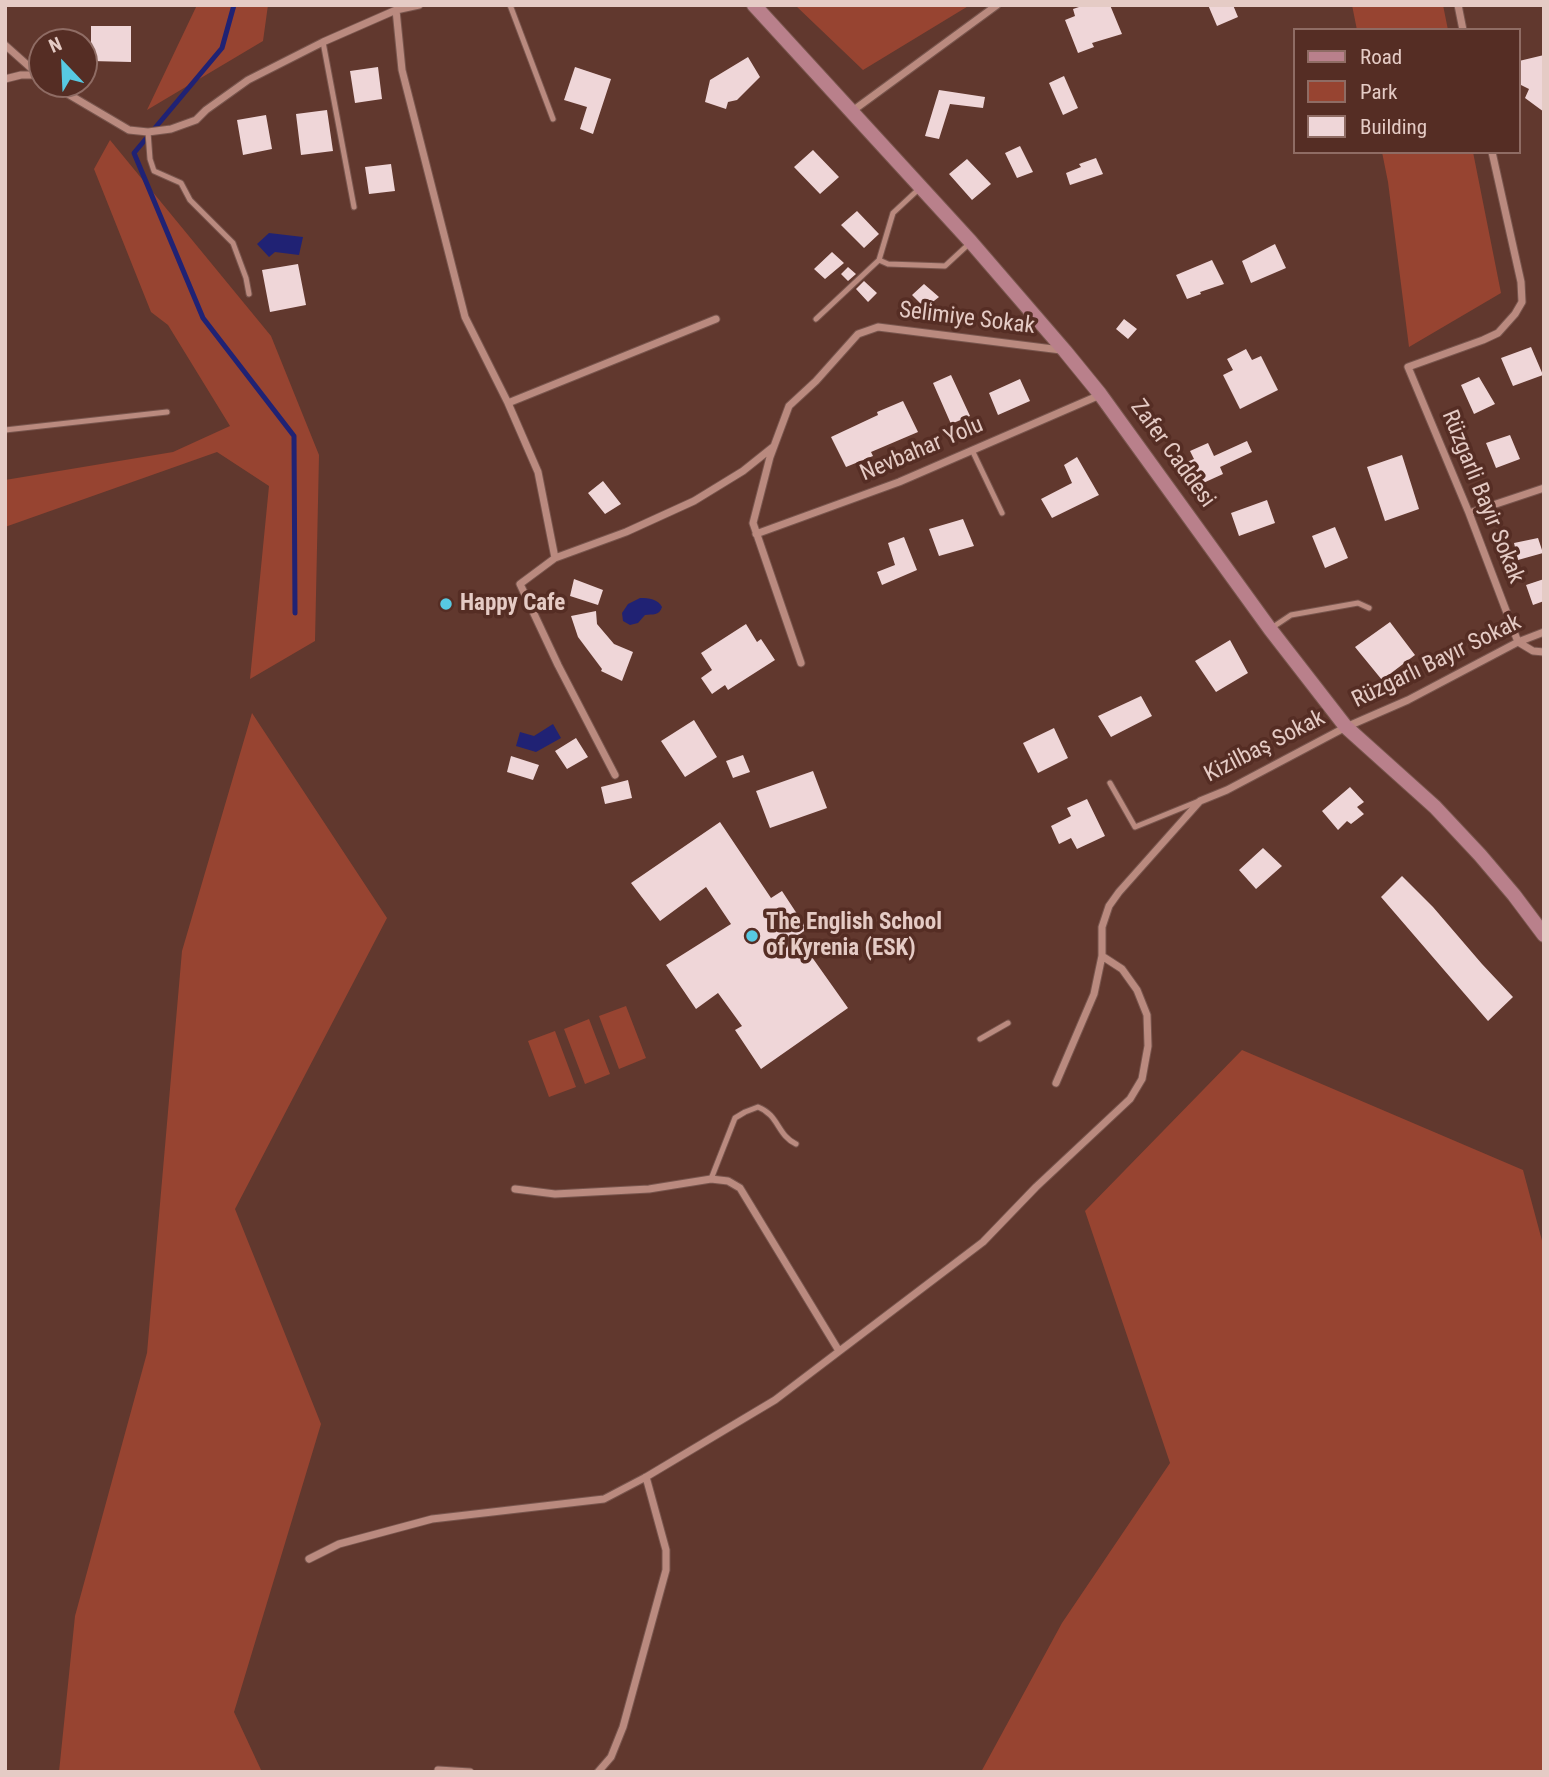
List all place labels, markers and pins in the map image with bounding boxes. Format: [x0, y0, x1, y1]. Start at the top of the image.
place label: Happy Cafe [460, 590, 565, 618]
marker: Happy Cafe [438, 596, 454, 612]
place label: The English School of Kyrenia (ESK) [766, 909, 942, 963]
marker: The English School of Kyrenia (ESK) [744, 928, 760, 944]

